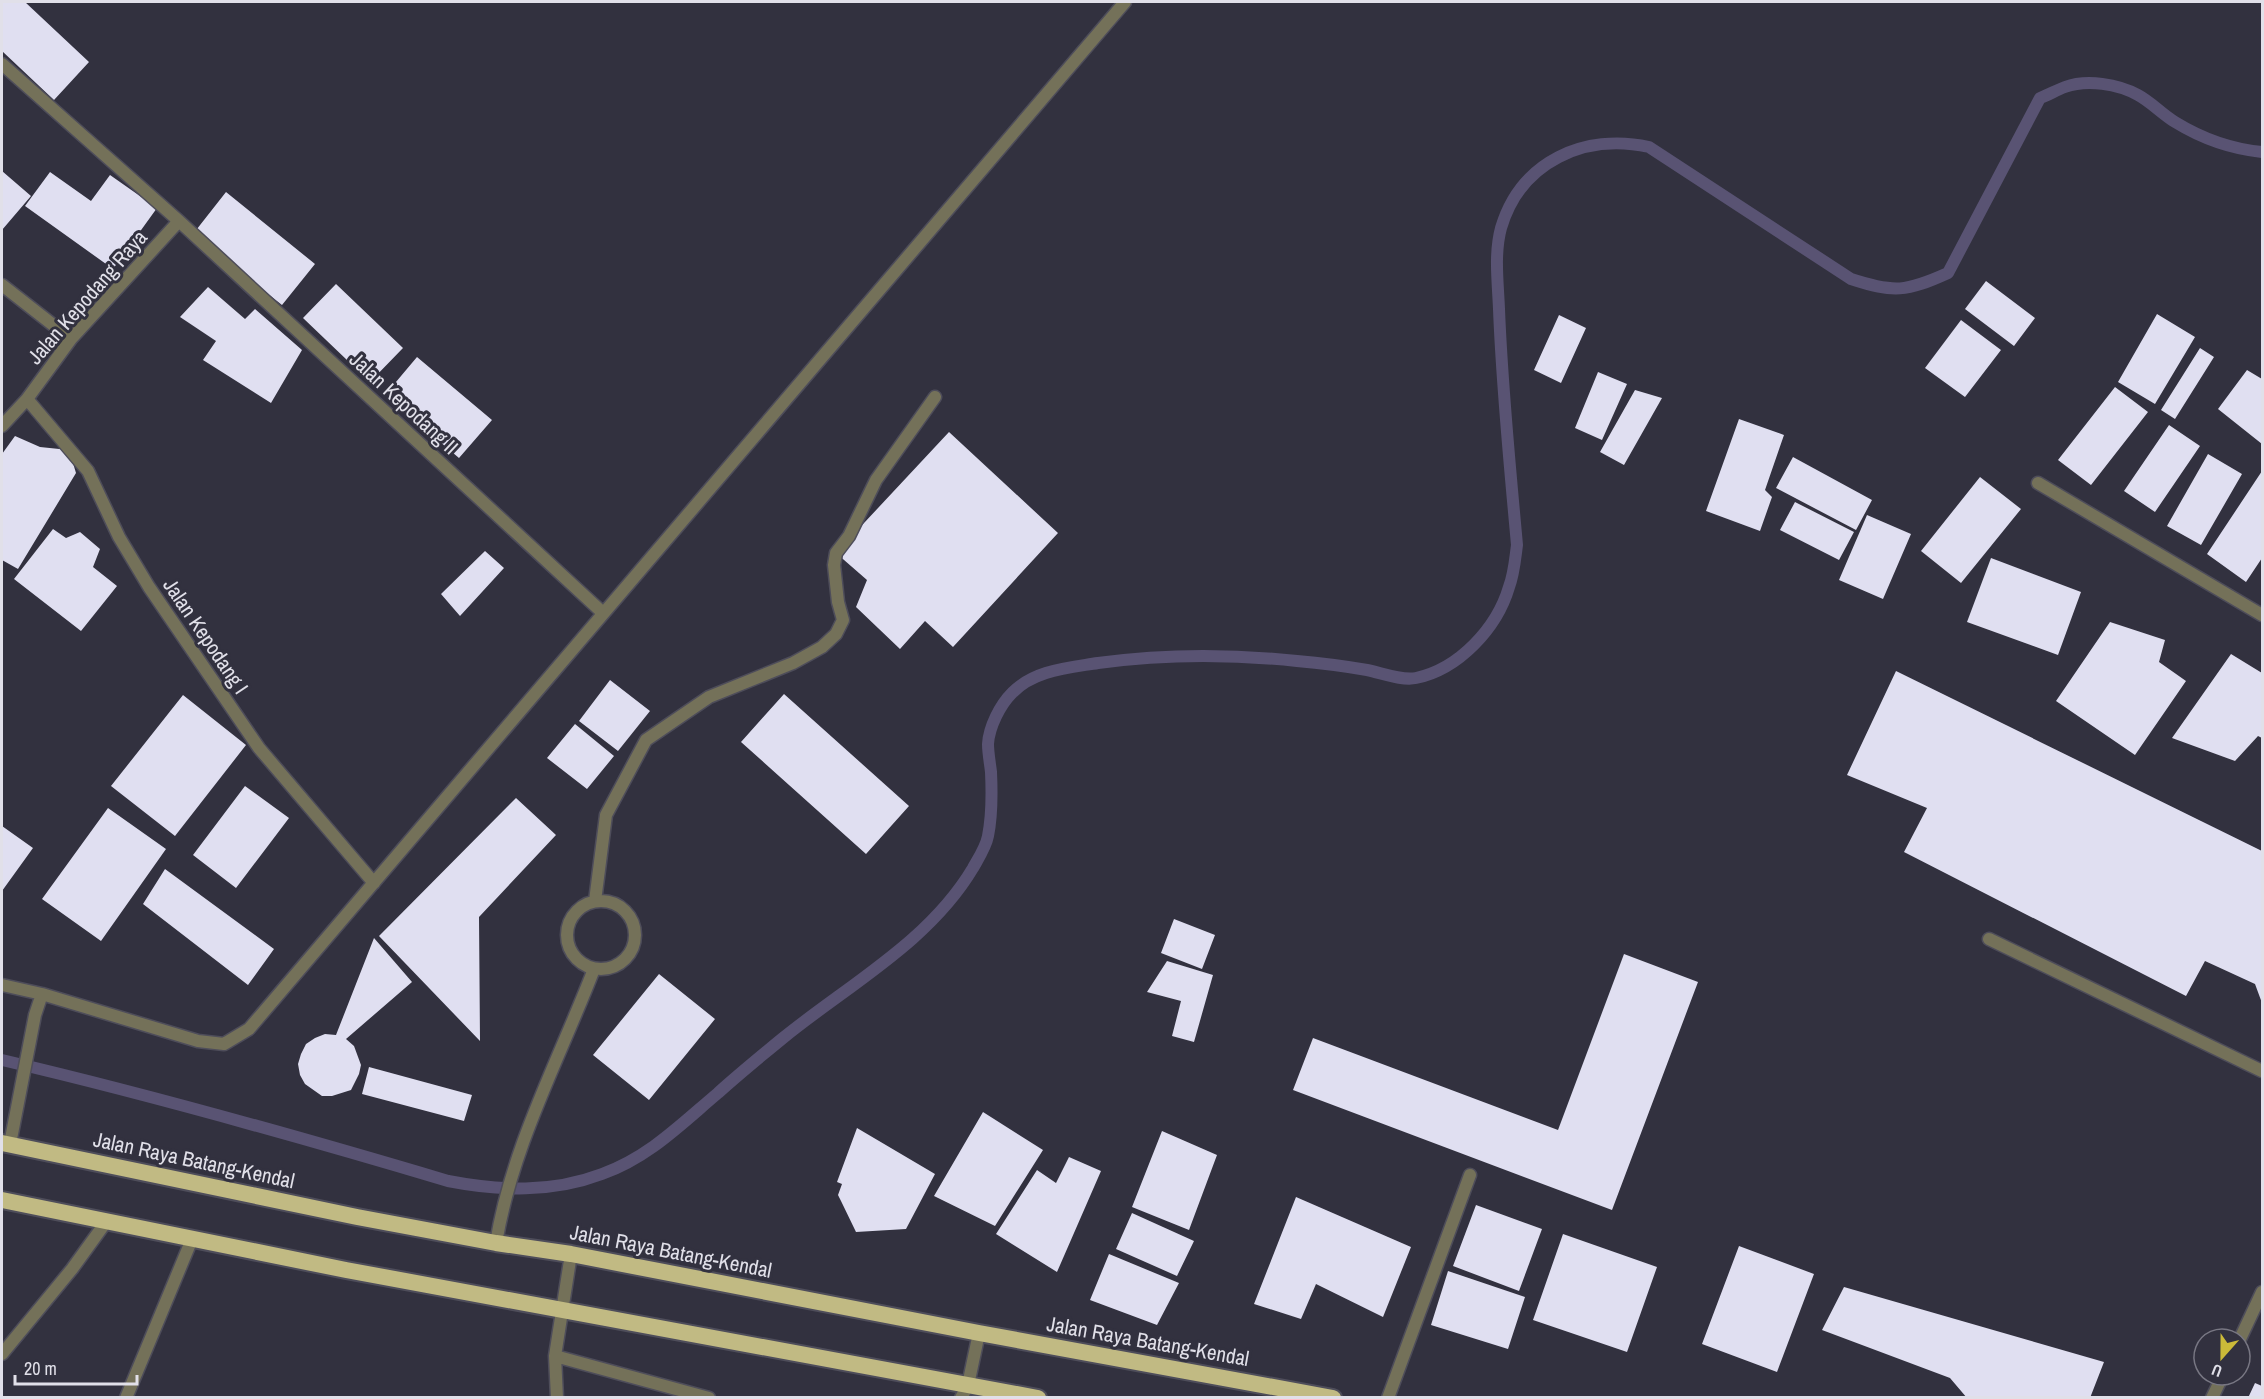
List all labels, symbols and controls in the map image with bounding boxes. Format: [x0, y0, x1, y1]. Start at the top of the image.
street label: Jalan Kepodang Raya [20, 223, 154, 370]
street label: Jalan Kepodang II [343, 345, 465, 461]
street label: Jalan Kepodang I [156, 572, 256, 700]
street label: Jalan Raya Batang-Kendal [91, 1125, 297, 1195]
street label: Jalan Raya Batang-Kendal [568, 1217, 774, 1285]
street label: Jalan Raya Batang-Kendal [1045, 1309, 1251, 1373]
north arrow [2192, 1327, 2252, 1387]
scale bar [15, 1348, 136, 1386]
text: 20 m [24, 1356, 57, 1381]
text: U [2208, 1359, 2225, 1383]

